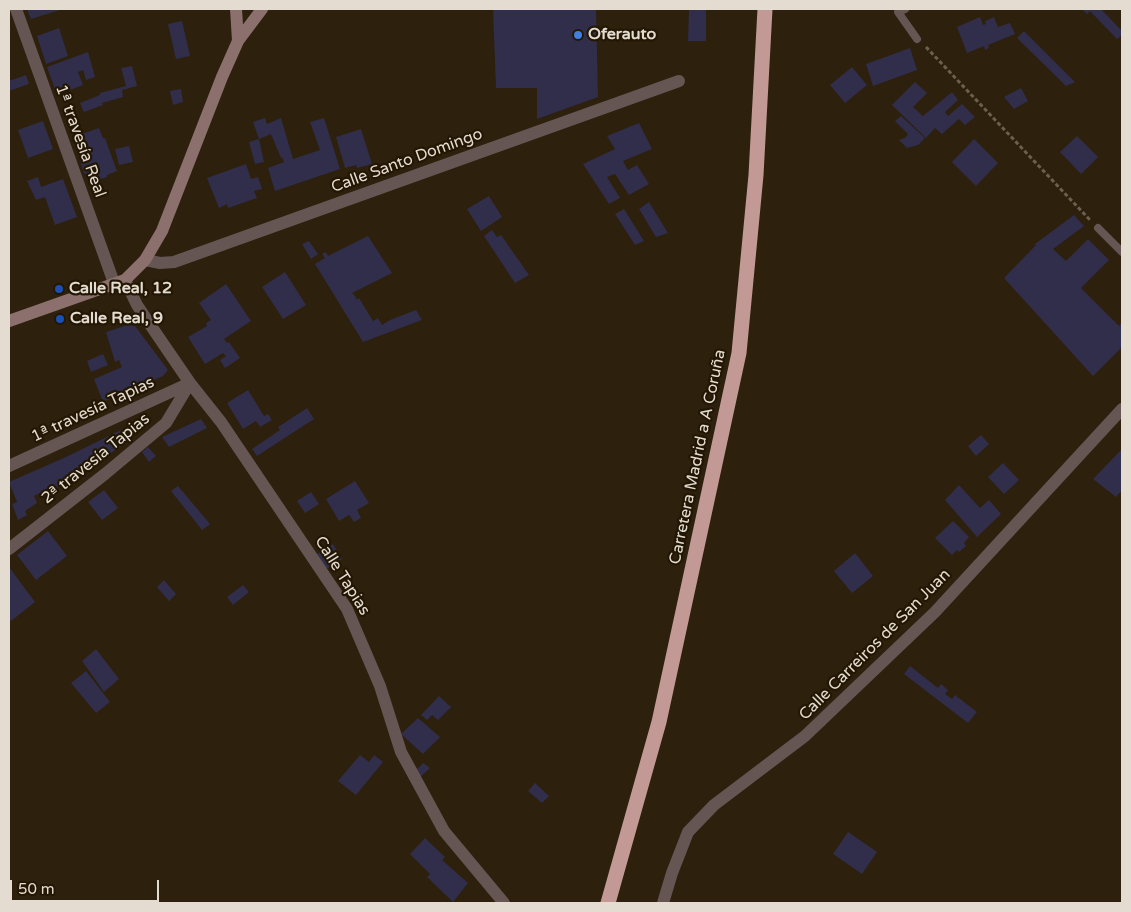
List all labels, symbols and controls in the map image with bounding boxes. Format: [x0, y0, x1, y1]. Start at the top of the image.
place label: Oferauto [588, 25, 656, 45]
marker: Oferauto [572, 29, 584, 41]
street label: 1ª travesía Real [51, 82, 109, 200]
street label: Calle Santo Domingo [329, 125, 485, 197]
place label: Calle Real, 12 [69, 279, 172, 299]
marker: Calle Real, 12 [53, 283, 65, 295]
place label: Calle Real, 9 [70, 309, 163, 329]
marker: Calle Real, 9 [54, 313, 66, 325]
street label: Carretera Madrid a A Coruña [666, 348, 730, 566]
street label: 1ª travesía Tapias [28, 373, 158, 447]
street label: 2ª travesía Tapias [38, 410, 154, 508]
street label: Calle Tapias [310, 533, 374, 619]
street label: Calle Carreiros de San Juan [795, 565, 955, 725]
scale bar [12, 870, 161, 902]
text: 50 m [18, 880, 55, 898]

